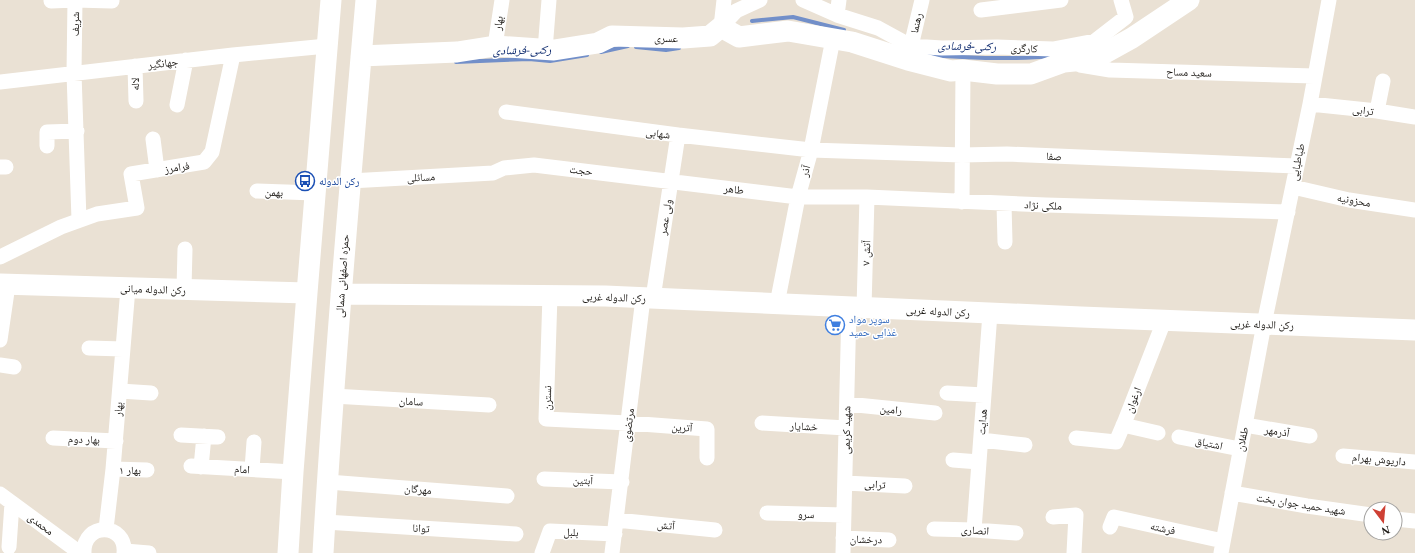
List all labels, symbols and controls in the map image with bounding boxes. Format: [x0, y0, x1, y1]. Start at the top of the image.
street label: شریف [69, 12, 81, 36]
street label: رهنما [908, 12, 924, 34]
street label: بهار [491, 15, 505, 32]
street label: عسری [654, 32, 679, 45]
water label: رکنی-فرشادی [938, 38, 997, 55]
water label: رکنی-فرشادی [493, 42, 552, 59]
street label: کارگری [1010, 42, 1038, 55]
street label: جهانگیر [146, 55, 179, 71]
street label: سعید مساح [1166, 65, 1212, 80]
street label: لاله [129, 77, 141, 91]
street label: ترابی [1352, 103, 1375, 118]
street label: شهابی [645, 125, 671, 142]
street label: طباطبایی [1287, 142, 1307, 182]
street label: صفا [1046, 150, 1062, 162]
street label: فرامرز [163, 159, 191, 175]
street label: حجت [569, 163, 593, 177]
street label: آذر [797, 164, 812, 179]
bus stop icon: رکن الدوله [294, 170, 316, 192]
street label: مسائلی [407, 170, 436, 185]
place label: رکن الدوله [319, 175, 360, 188]
street label: طاهر [722, 182, 745, 196]
street label: بهمن [265, 186, 283, 199]
street label: محزونیه [1336, 191, 1372, 209]
street label: ولی عصر [656, 198, 675, 237]
street label: ملکی نژاد [1024, 198, 1062, 213]
street label: حمزه اصفهانی شمالی [333, 234, 352, 318]
street label: آتش ۷ [860, 240, 873, 266]
street label: رکن الدوله میانی [120, 282, 186, 297]
street label: رکن الدوله غربی [582, 290, 646, 305]
street label: رکن الدوله غربی [906, 303, 970, 320]
place label: سوپر مواد غذایی حمید [849, 313, 898, 339]
supermarket icon: سوپر مواد غذایی حمید [824, 314, 846, 336]
street label: رکن الدوله غربی [1230, 317, 1294, 332]
street label: نسترن [541, 385, 554, 411]
street label: ارغوان [1123, 385, 1144, 415]
street label: سامان [399, 394, 423, 409]
street label: بهار [111, 401, 125, 418]
street label: رامین [879, 402, 903, 417]
street label: شهید کریمی [840, 406, 853, 454]
street label: مرتضوی [620, 408, 637, 443]
street label: هدایت [975, 408, 989, 435]
street label: خشایار [789, 419, 818, 433]
street label: آترین [671, 420, 693, 435]
street label: آذرمهر [1263, 423, 1291, 439]
street label: طفلان [1234, 426, 1251, 452]
street label: بهار دوم [68, 432, 100, 447]
street label: اشتیاق [1194, 434, 1224, 453]
street label: داریوش بهرام [1352, 451, 1407, 468]
street label: امام [234, 463, 250, 476]
street label: بهار ۱ [119, 464, 141, 476]
street label: آبتین [573, 474, 593, 487]
street label: ترابی [864, 477, 887, 492]
street label: مهرگان [404, 482, 432, 497]
street label: شهید حمید جوان بخت [1255, 491, 1346, 518]
north arrow [1363, 501, 1403, 541]
street label: سرو [797, 508, 815, 520]
street label: محمدی [25, 511, 56, 538]
street label: آتش [657, 518, 676, 533]
street label: فرشته [1149, 520, 1177, 537]
street label: توانا [412, 522, 431, 534]
street label: انصاری [961, 523, 989, 538]
text: N [1380, 524, 1391, 537]
street label: بلبل [563, 526, 579, 539]
street label: درخشان [850, 533, 883, 546]

